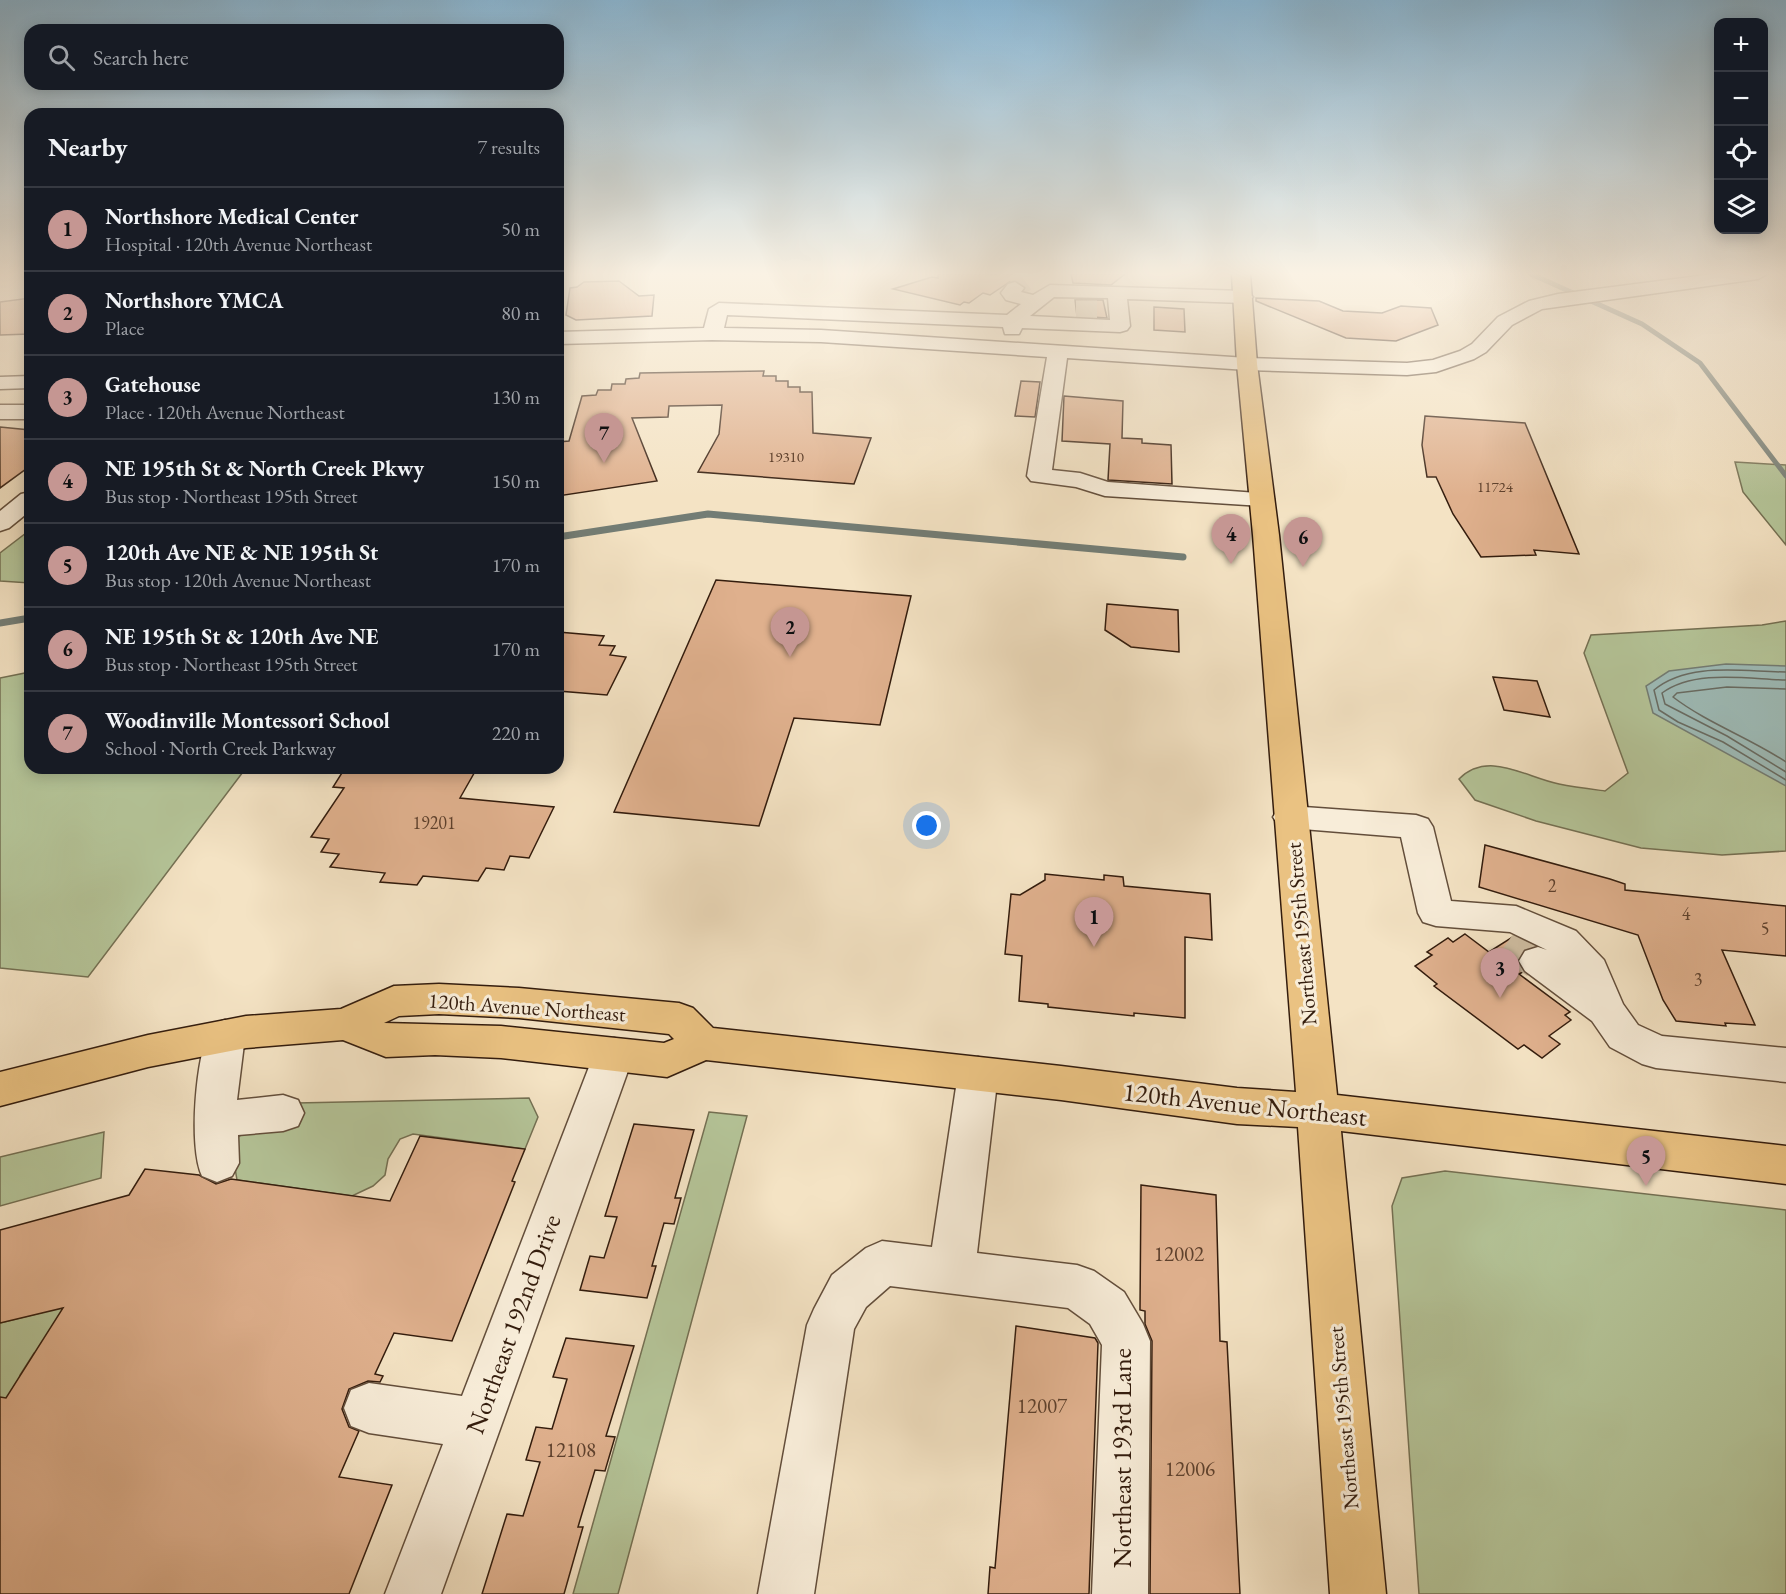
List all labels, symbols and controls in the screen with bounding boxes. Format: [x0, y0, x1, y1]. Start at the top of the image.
map controls [1714, 18, 1768, 234]
button: + [1714, 18, 1768, 72]
search box [24, 24, 564, 90]
icon: search [45, 41, 78, 74]
text: Search here [93, 43, 188, 72]
button: − [1714, 72, 1768, 126]
button: locate [1714, 126, 1768, 180]
text: Nearby [48, 130, 128, 164]
text: 7 results [477, 134, 540, 160]
button: layers [1714, 180, 1768, 234]
text: Northshore Medical Center [105, 202, 358, 231]
text: 1 [62, 216, 73, 242]
text: 50 m [501, 216, 540, 242]
text: Hospital · 120th Avenue Northeast [105, 231, 372, 257]
text: Northshore YMCA [105, 286, 283, 315]
text: 2 [62, 300, 73, 326]
text: 80 m [501, 300, 540, 326]
text: Place [105, 315, 144, 341]
text: Gatehouse [105, 370, 200, 399]
text: 3 [62, 384, 73, 410]
text: 130 m [492, 384, 540, 410]
text: Place · 120th Avenue Northeast [105, 399, 345, 425]
pin: 7 [584, 414, 624, 463]
house number: 19310 [768, 447, 804, 466]
text: NE 195th St & North Creek Pkwy [105, 454, 424, 483]
text: 4 [62, 468, 73, 494]
text: 150 m [492, 468, 540, 494]
house number: 11724 [1477, 477, 1514, 496]
text: Bus stop · Northeast 195th Street [105, 483, 358, 509]
pin: 4 [1212, 514, 1250, 564]
pin: 6 [1284, 518, 1322, 567]
text: 120th Ave NE & NE 195th St [105, 538, 378, 567]
text: 5 [62, 552, 73, 578]
text: 170 m [492, 552, 540, 578]
text: Bus stop · 120th Avenue Northeast [105, 567, 371, 593]
pin: 2 [770, 608, 810, 657]
text: NE 195th St & 120th Ave NE [105, 622, 378, 651]
text: 6 [62, 636, 73, 662]
text: 170 m [492, 636, 540, 662]
text: Bus stop · Northeast 195th Street [105, 651, 358, 677]
text: Woodinville Montessori School [105, 706, 390, 735]
text: 7 [62, 720, 73, 746]
text: 220 m [492, 720, 540, 746]
text: School · North Creek Parkway [105, 735, 336, 761]
house number: 19201 [412, 811, 456, 834]
your location [912, 811, 941, 840]
street label: Northeast 195th Street [1280, 841, 1322, 1027]
house number: 2 [1548, 874, 1557, 897]
pin: 1 [1074, 898, 1114, 947]
house number: 4 [1682, 902, 1691, 925]
house number: 5 [1761, 917, 1769, 940]
pin: 3 [1480, 948, 1520, 998]
house number: 3 [1694, 968, 1702, 991]
street label: 120th Avenue Northeast [427, 987, 627, 1027]
street label: 120th Avenue Northeast [1121, 1074, 1369, 1134]
pin: 5 [1626, 1136, 1666, 1186]
street label: Northeast 192nd Drive [458, 1210, 568, 1438]
house number: 12002 [1154, 1240, 1204, 1267]
street label: Northeast 195th Street [1322, 1325, 1364, 1511]
street label: Northeast 193rd Lane [1105, 1348, 1139, 1568]
house number: 12007 [1017, 1392, 1068, 1419]
house number: 12108 [546, 1436, 596, 1463]
house number: 12006 [1165, 1455, 1215, 1482]

